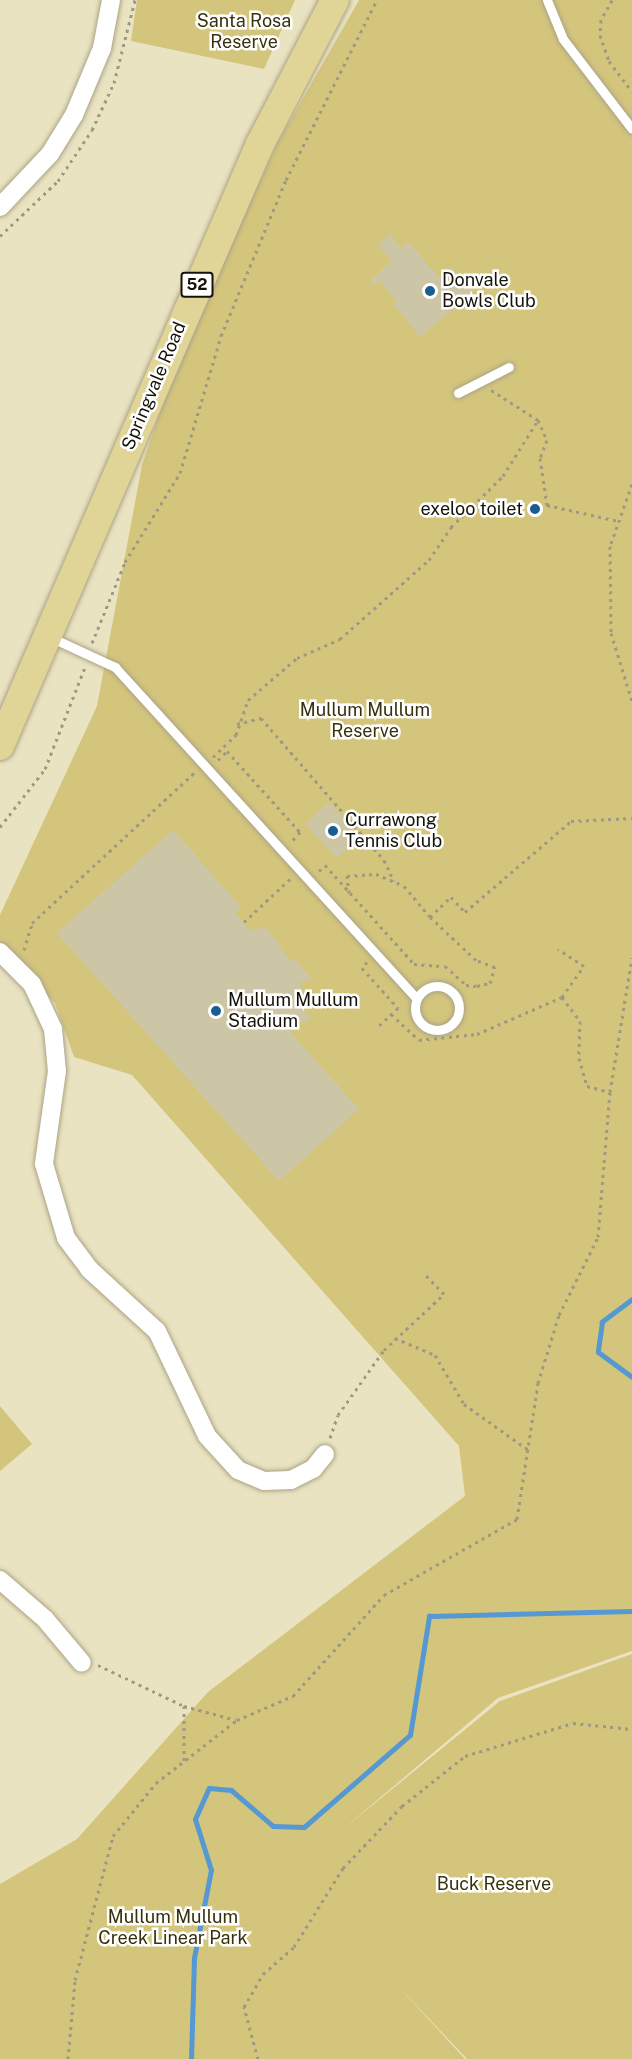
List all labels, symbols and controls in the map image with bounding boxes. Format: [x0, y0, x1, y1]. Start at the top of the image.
park label: Santa Rosa Reserve [197, 11, 291, 54]
place label: Donvale Bowls Club [442, 270, 536, 312]
road number: 52 [180, 272, 214, 298]
marker: Donvale Bowls Club [423, 284, 437, 298]
street label: Springvale Road [117, 319, 191, 453]
place label: exeloo toilet [420, 498, 523, 520]
marker: exeloo toilet [528, 502, 542, 516]
park label: Mullum Mullum Reserve [300, 700, 430, 742]
place label: Currawong Tennis Club [345, 810, 442, 852]
marker: Currawong Tennis Club [326, 824, 340, 838]
place label: Mullum Mullum Stadium [228, 990, 358, 1032]
marker: Mullum Mullum Stadium [209, 1004, 223, 1018]
park label: Buck Reserve [437, 1873, 551, 1895]
park label: Mullum Mullum Creek Linear Park [98, 1907, 248, 1950]

